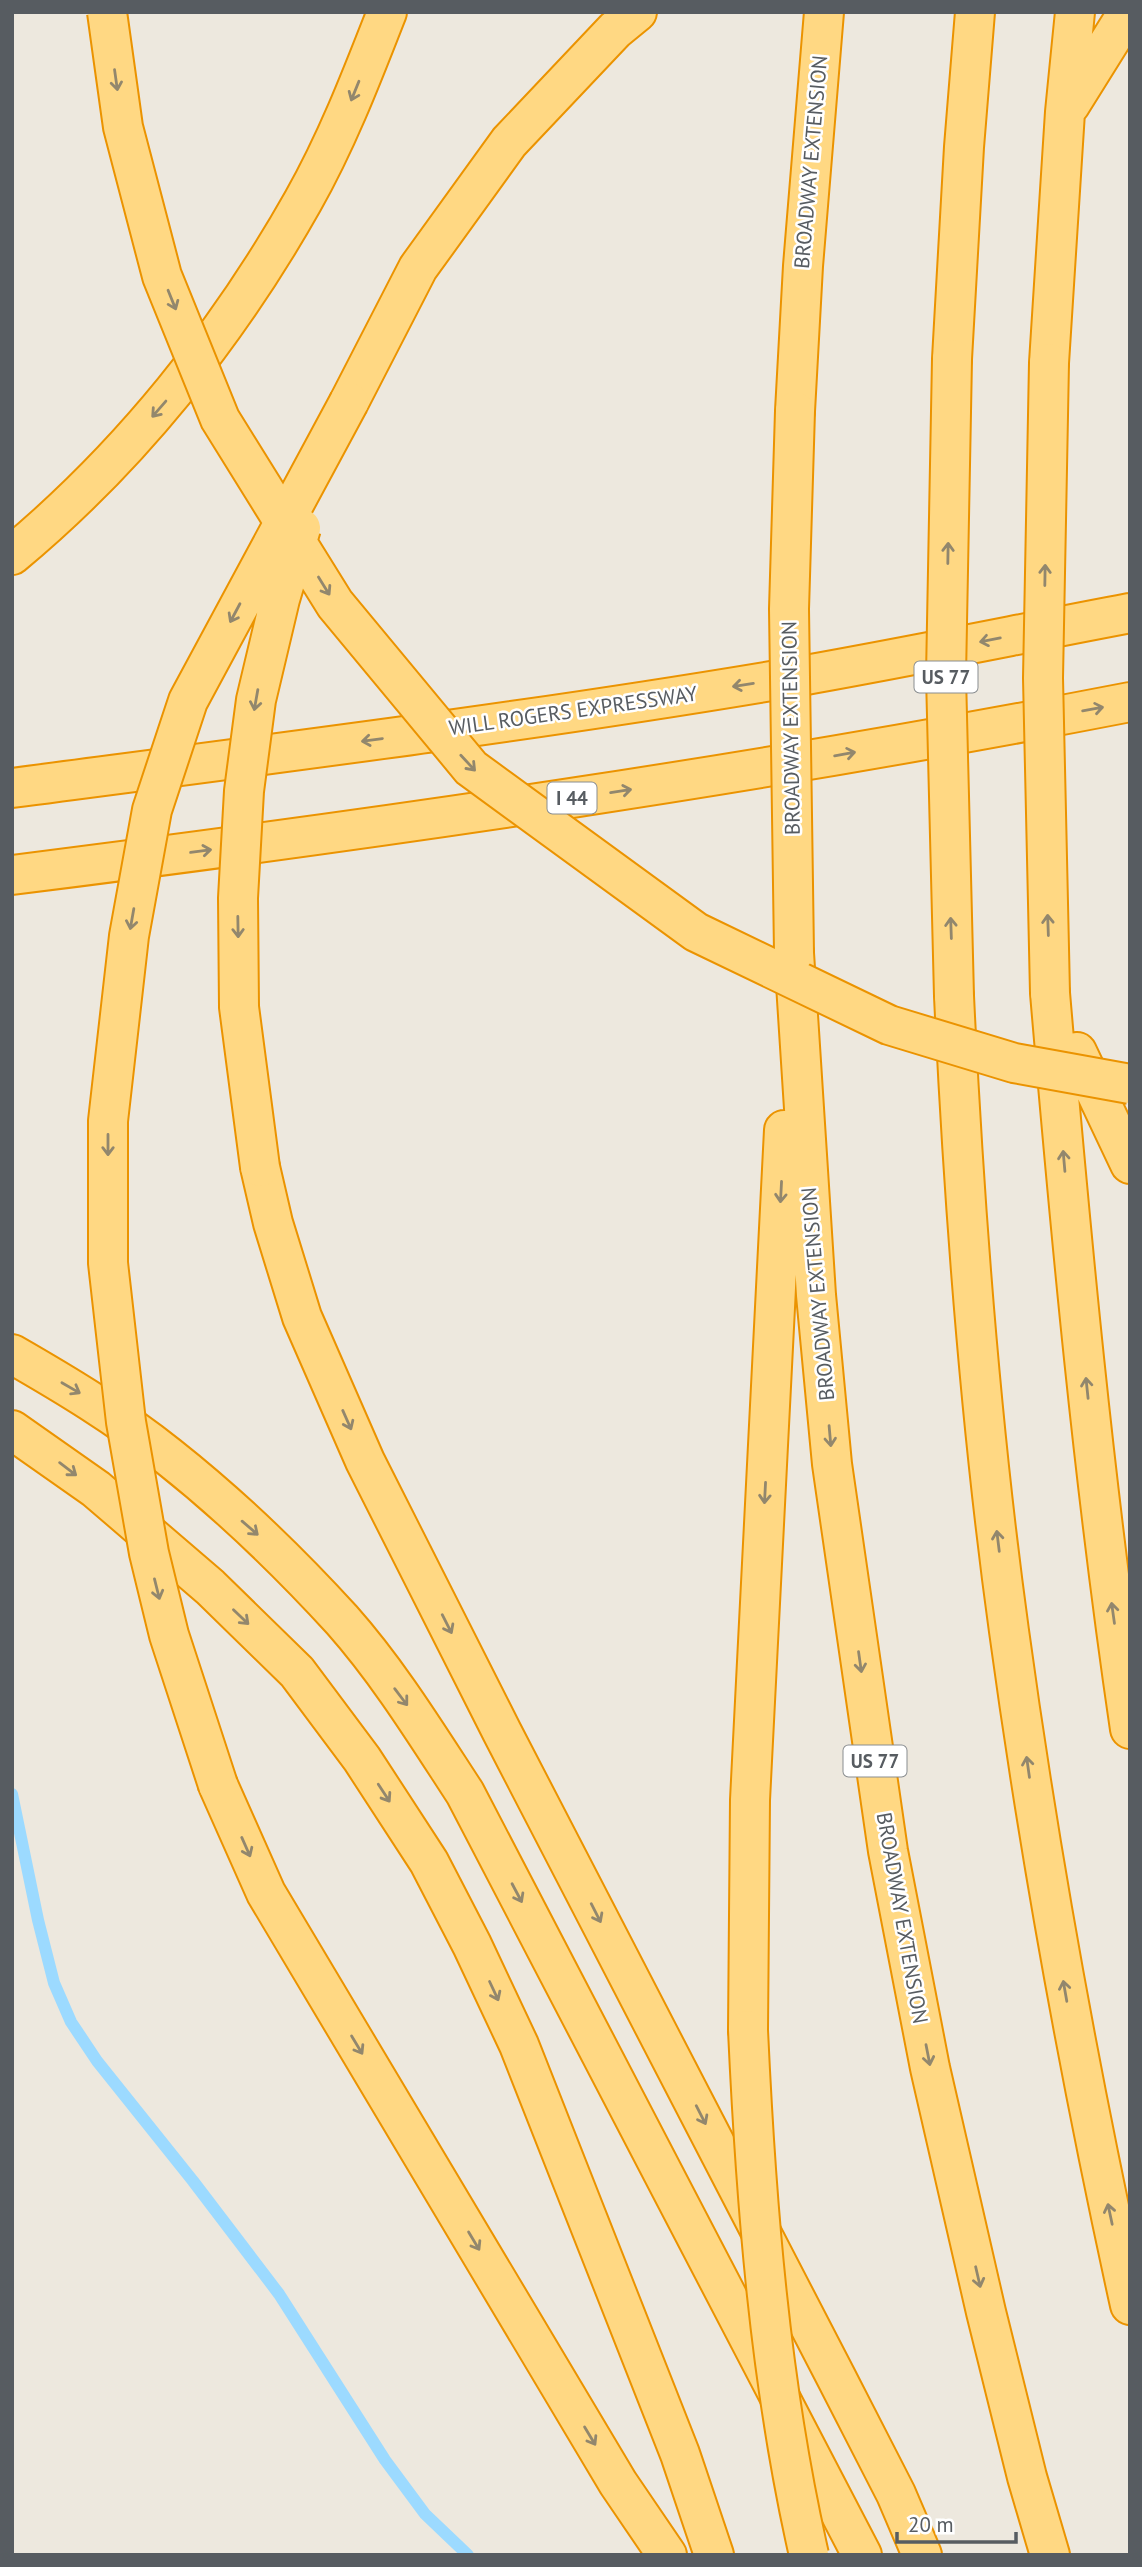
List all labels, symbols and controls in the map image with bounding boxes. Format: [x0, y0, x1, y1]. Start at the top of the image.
street label: BROADWAY EXTENSION [788, 54, 833, 270]
one-way arrow [110, 68, 123, 91]
one-way arrow [348, 80, 361, 102]
one-way arrow [166, 289, 179, 310]
one-way arrow [151, 399, 167, 417]
one-way arrow [941, 542, 955, 565]
one-way arrow [1038, 564, 1052, 587]
one-way arrow [318, 576, 332, 596]
one-way arrow [228, 602, 241, 623]
street label: BROADWAY EXTENSION [775, 621, 806, 835]
one-way arrow [980, 633, 1002, 647]
road number: US 77 [914, 662, 978, 692]
one-way arrow [732, 679, 755, 692]
street label: WILL ROGERS EXPRESSWAY [447, 680, 699, 741]
one-way arrow [249, 688, 263, 711]
one-way arrow [1081, 702, 1104, 715]
one-way arrow [361, 734, 384, 747]
one-way arrow [833, 746, 856, 760]
one-way arrow [459, 754, 476, 771]
road number: I 44 [548, 782, 596, 814]
one-way arrow [609, 784, 631, 797]
one-way arrow [190, 844, 212, 857]
one-way arrow [125, 907, 138, 930]
one-way arrow [1041, 914, 1054, 937]
one-way arrow [231, 915, 245, 938]
one-way arrow [945, 916, 958, 939]
one-way arrow [101, 1133, 115, 1156]
one-way arrow [1057, 1150, 1070, 1173]
one-way arrow [774, 1181, 787, 1203]
street label: BROADWAY EXTENSION [795, 1186, 840, 1402]
one-way arrow [1080, 1377, 1093, 1399]
one-way arrow [61, 1382, 81, 1396]
one-way arrow [341, 1408, 354, 1430]
one-way arrow [824, 1424, 837, 1447]
one-way arrow [58, 1461, 77, 1476]
one-way arrow [758, 1481, 771, 1504]
one-way arrow [241, 1520, 259, 1536]
one-way arrow [991, 1531, 1004, 1553]
one-way arrow [151, 1577, 165, 1600]
one-way arrow [1106, 1603, 1119, 1625]
one-way arrow [232, 1608, 249, 1625]
one-way arrow [441, 1613, 455, 1634]
one-way arrow [854, 1650, 867, 1673]
one-way arrow [394, 1688, 409, 1706]
road number: US 77 [844, 1746, 906, 1777]
one-way arrow [1022, 1756, 1035, 1779]
one-way arrow [376, 1783, 391, 1802]
street label: BROADWAY EXTENSION [871, 1810, 934, 2026]
one-way arrow [240, 1836, 253, 1858]
one-way arrow [511, 1882, 525, 1903]
one-way arrow [590, 1902, 603, 1923]
one-way arrow [488, 1980, 501, 2001]
one-way arrow [1058, 1980, 1071, 2003]
one-way arrow [350, 2035, 364, 2055]
one-way arrow [921, 2043, 935, 2066]
one-way arrow [694, 2104, 708, 2125]
one-way arrow [1103, 2203, 1116, 2226]
one-way arrow [467, 2230, 481, 2250]
one-way arrow [972, 2265, 985, 2288]
one-way arrow [584, 2425, 598, 2445]
scale bar [897, 2500, 1016, 2544]
text: 20 m [908, 2511, 954, 2538]

